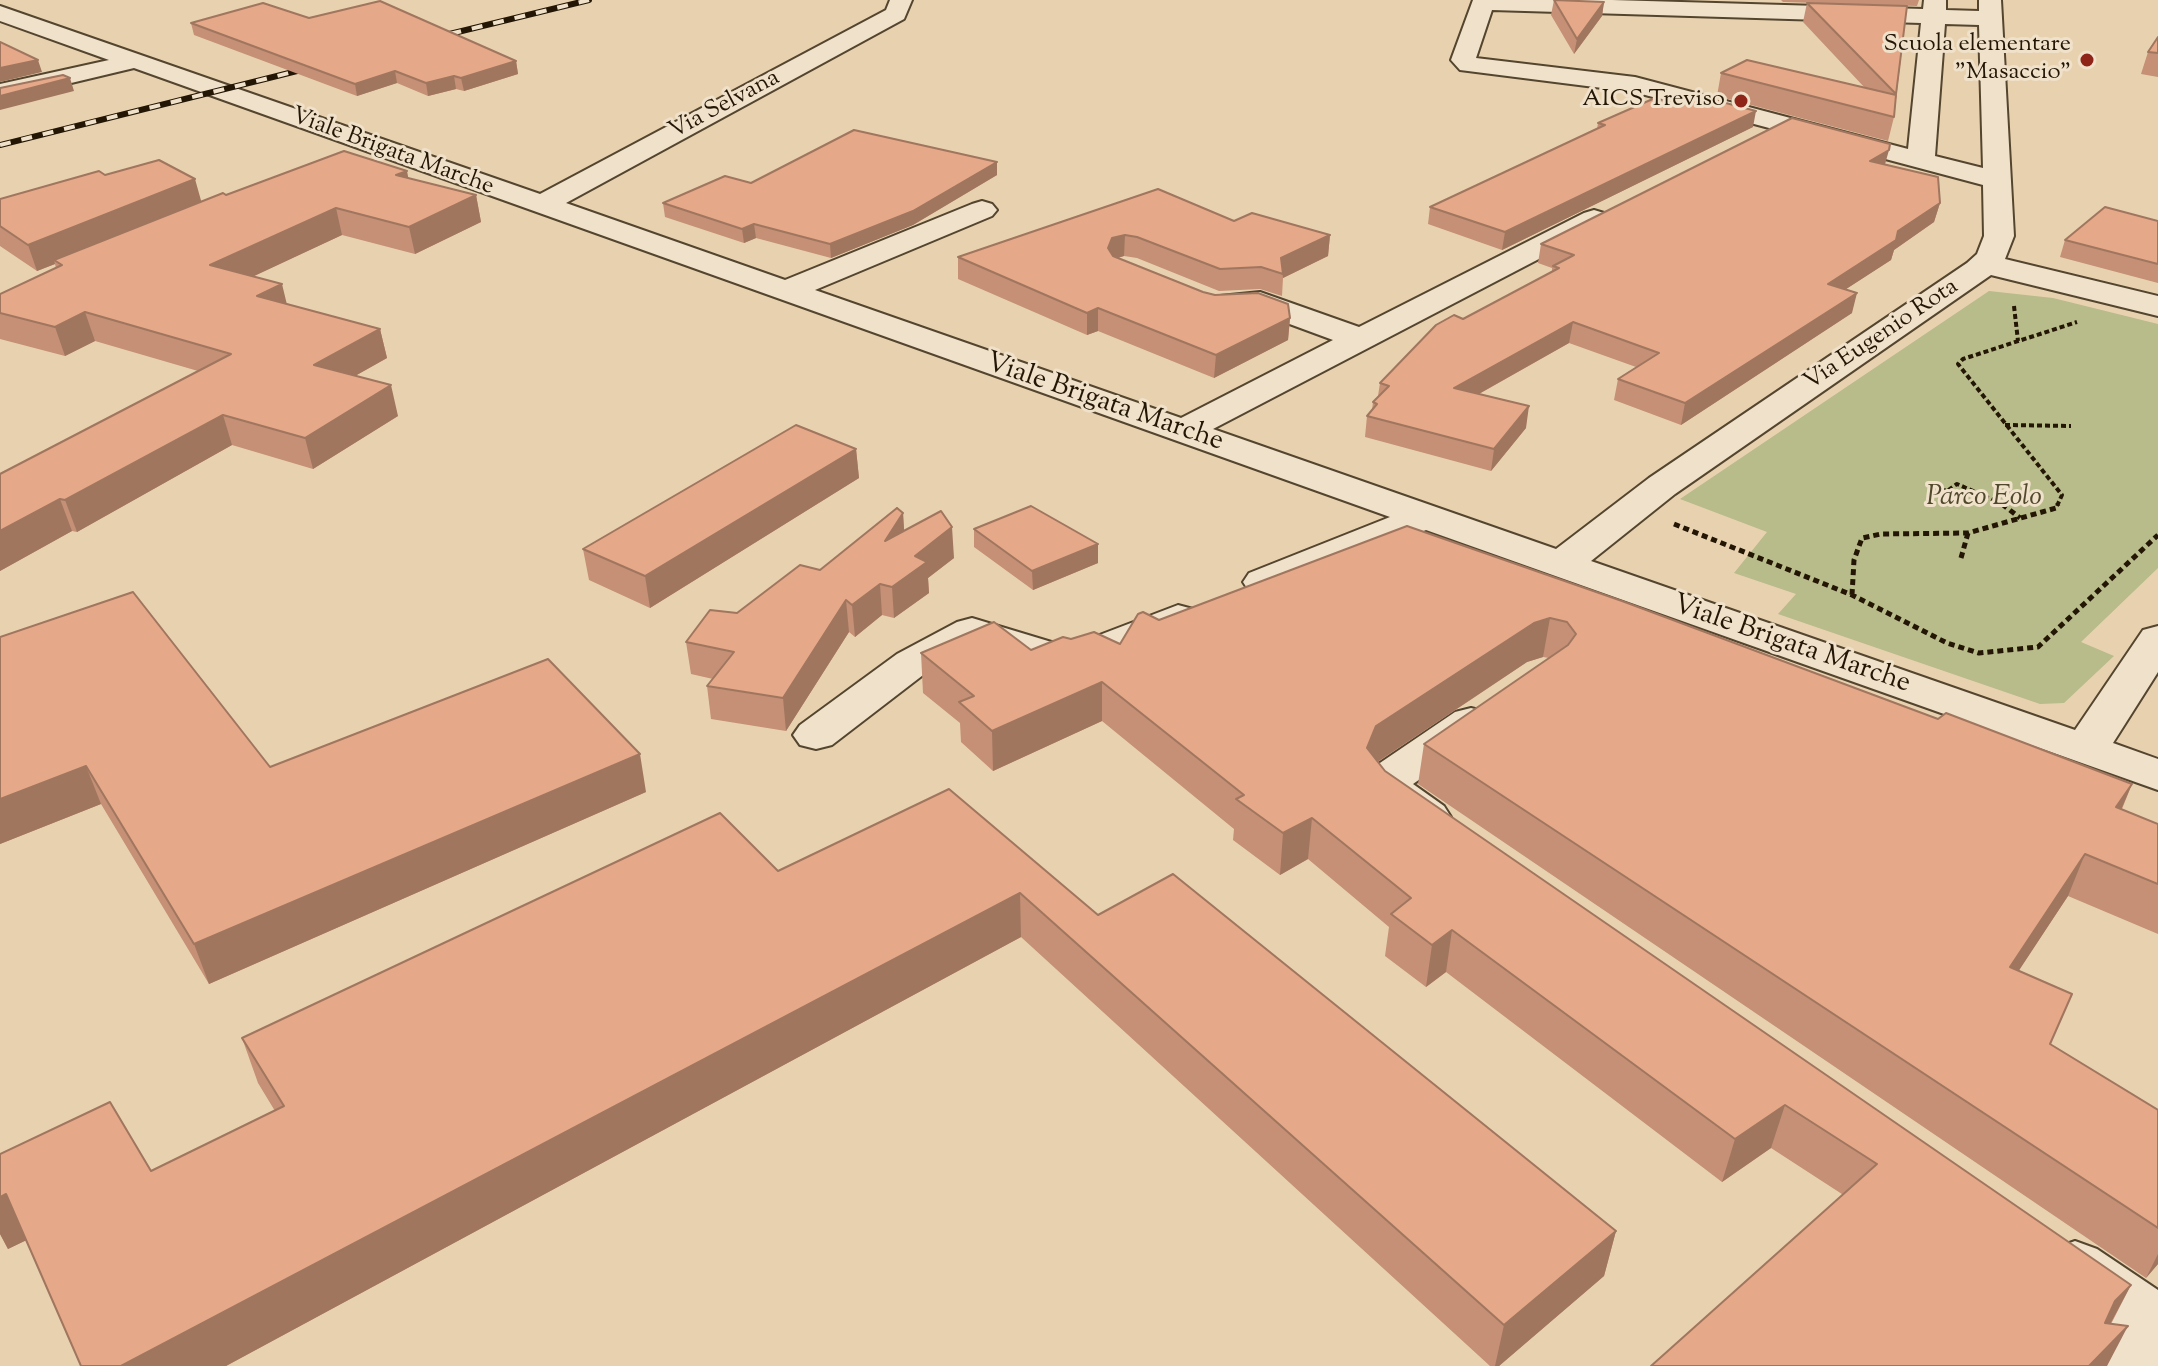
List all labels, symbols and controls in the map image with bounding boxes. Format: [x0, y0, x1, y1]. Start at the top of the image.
place label: Scuola elementare "Masaccio" [1884, 32, 2071, 88]
marker: Scuola elementare "Masaccio" [2078, 51, 2096, 69]
street label: Via Selvana [665, 65, 785, 147]
place label: AICS Treviso [1582, 87, 1725, 115]
marker: AICS Treviso [1732, 92, 1750, 110]
street label: Viale Brigata Marche [287, 103, 497, 203]
street label: Via Eugenio Rota [1799, 274, 1965, 398]
street label: Viale Brigata Marche [981, 347, 1227, 461]
park label: Parco Eolo [1926, 482, 2042, 516]
street label: Viale Brigata Marche [1668, 589, 1914, 703]

